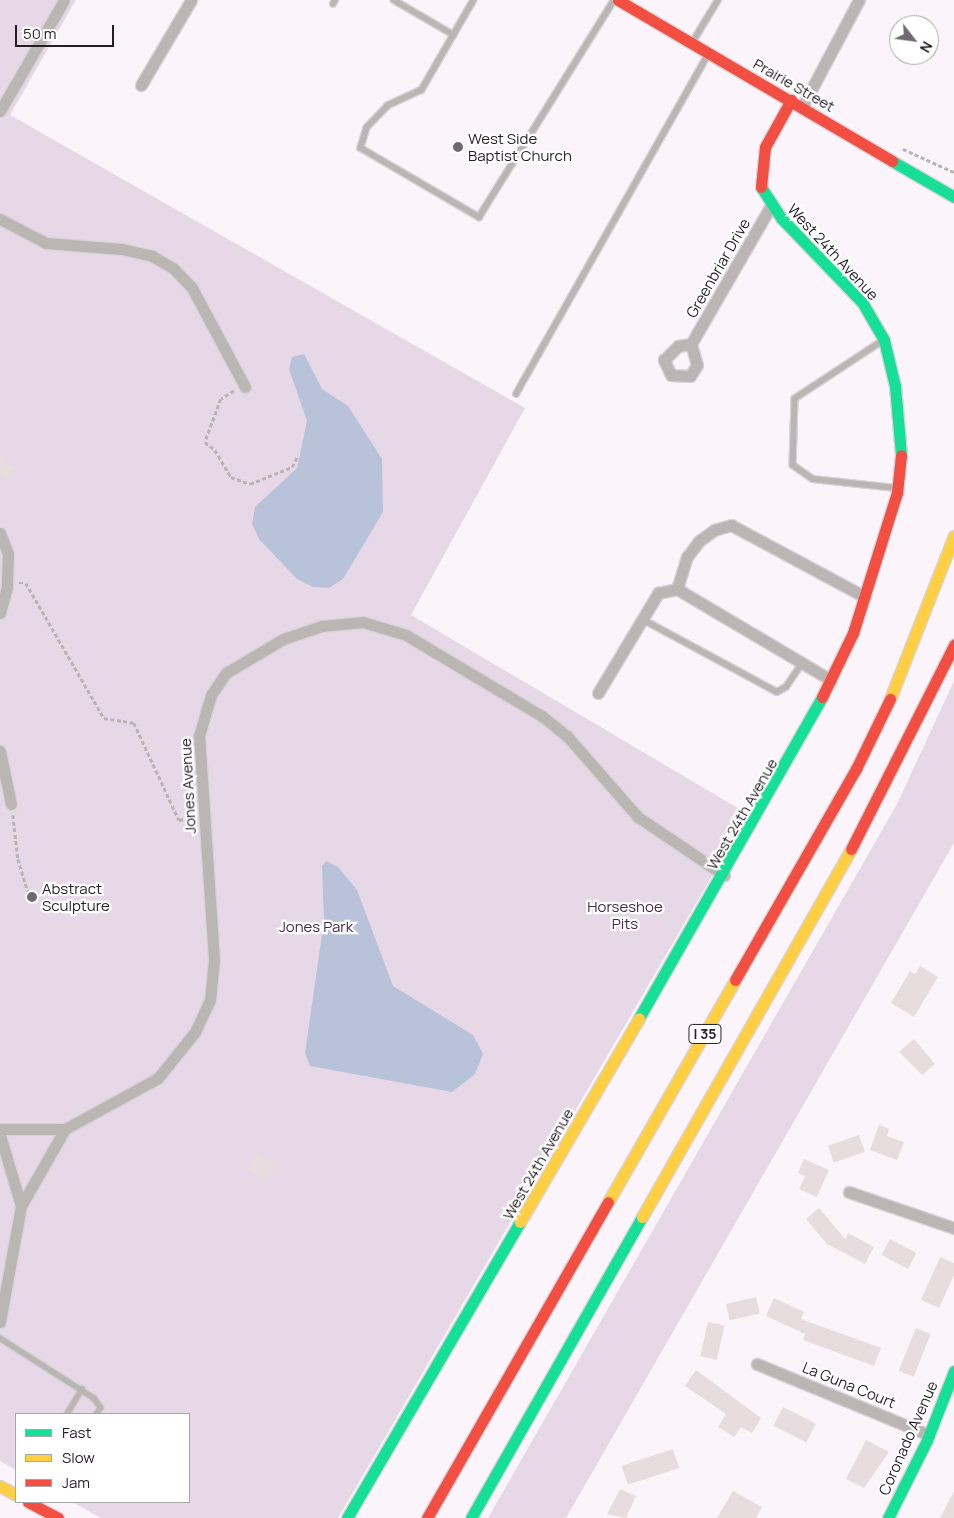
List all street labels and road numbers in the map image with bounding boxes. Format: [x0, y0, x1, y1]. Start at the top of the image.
street label: Prairie Street [750, 55, 838, 115]
street label: West 24th Avenue [784, 200, 882, 304]
street label: Greenbriar Drive [682, 215, 754, 321]
street label: Jones Avenue [177, 738, 199, 834]
street label: West 24th Avenue [703, 755, 781, 873]
road number: I 35 [688, 1022, 722, 1046]
street label: West 24th Avenue [499, 1105, 577, 1223]
street label: La Guna Court [800, 1358, 898, 1412]
street label: Coronado Avenue [875, 1378, 941, 1498]

